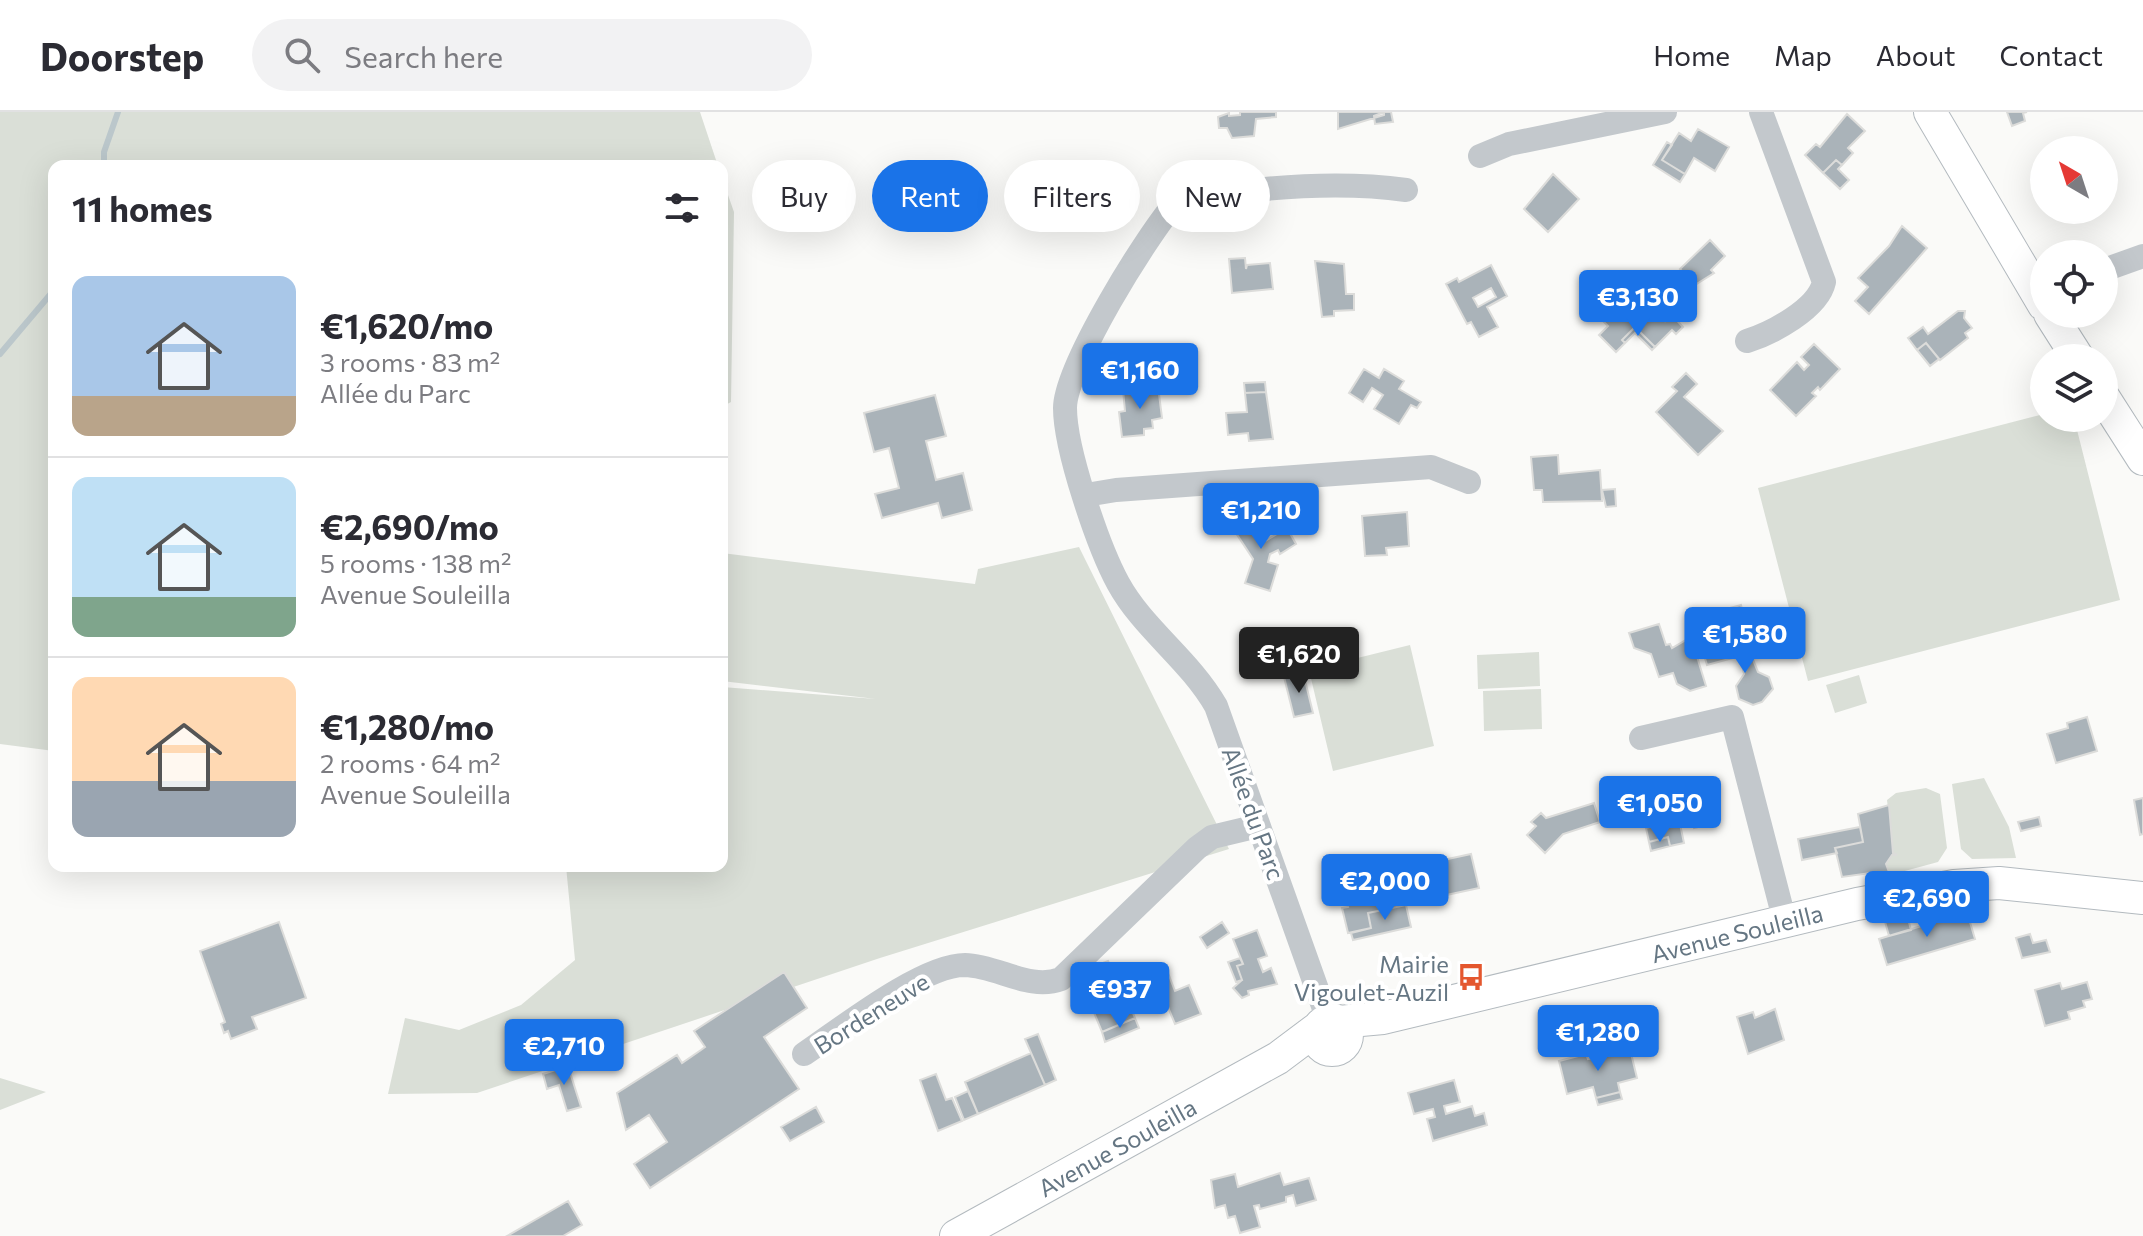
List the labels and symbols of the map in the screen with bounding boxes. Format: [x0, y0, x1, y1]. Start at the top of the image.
north arrow [2030, 136, 2118, 224]
pin: €3,130 [1573, 270, 1703, 338]
pin: €1,160 [1075, 343, 1205, 411]
pin: €1,210 [1196, 483, 1326, 551]
pin: €1,580 [1680, 607, 1810, 675]
pin: €1,620 [1234, 627, 1364, 695]
street label: Allée du Parc [1217, 743, 1291, 883]
pin: €1,050 [1595, 776, 1725, 844]
pin: €2,000 [1320, 854, 1450, 922]
pin: €2,690 [1862, 871, 1992, 939]
street label: Avenue Souleilla [1648, 898, 1826, 968]
place label: Mairie Vigoulet-Auzil [1294, 949, 1449, 1006]
pin: €937 [1073, 962, 1167, 1030]
bus stop icon: Mairie Vigoulet-Auzil [1456, 962, 1486, 992]
street label: Bordeneuve [808, 966, 934, 1060]
pin: €1,280 [1533, 1005, 1663, 1073]
pin: €2,710 [499, 1019, 629, 1087]
street label: Avenue Souleilla [1033, 1092, 1201, 1202]

